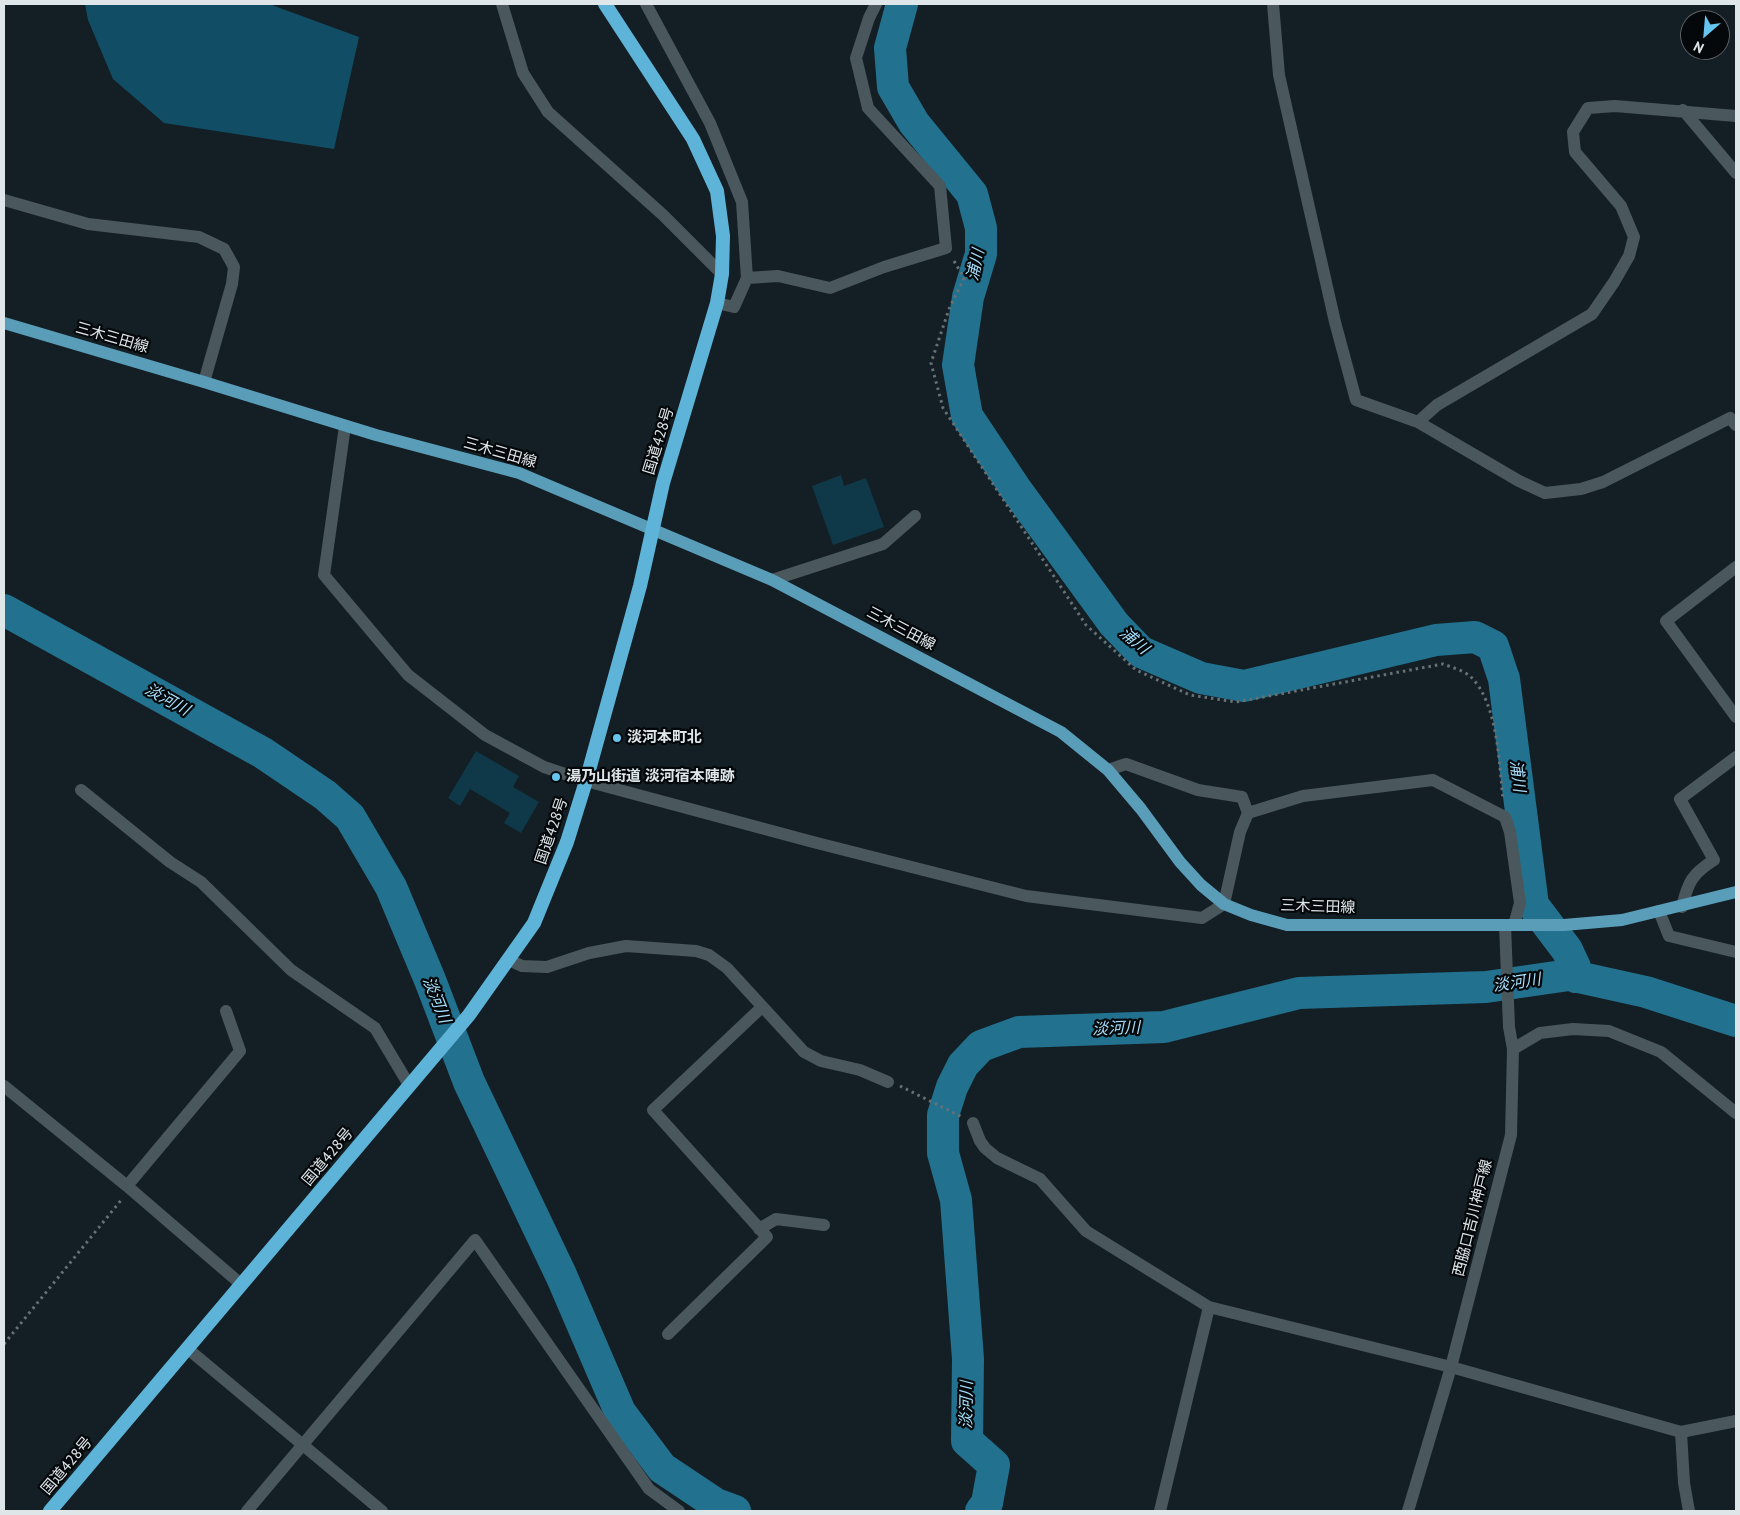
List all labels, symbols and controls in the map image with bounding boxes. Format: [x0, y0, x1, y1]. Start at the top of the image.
north arrow [1680, 10, 1730, 60]
text: N [1690, 37, 1707, 58]
water label: 浦川 [963, 247, 989, 283]
street label: 三木三田線 [73, 319, 151, 357]
street label: 国道428号 [640, 405, 678, 477]
street label: 三木三田線 [461, 434, 539, 472]
street label: 三木三田線 [864, 603, 938, 655]
water label: 浦川 [1116, 623, 1152, 659]
water label: 淡河川 [141, 680, 193, 720]
place label: 淡河本町北 [627, 729, 702, 747]
marker: 淡河本町北 [611, 732, 623, 744]
water label: 浦川 [1506, 759, 1528, 793]
place label: 湯乃山街道 淡河宿本陣跡 [566, 768, 735, 786]
marker: 湯乃山街道 淡河宿本陣跡 [550, 771, 562, 783]
street label: 国道428号 [532, 795, 572, 867]
street label: 三木三田線 [1280, 897, 1356, 917]
water label: 淡河川 [1492, 970, 1542, 996]
water label: 淡河川 [418, 974, 454, 1026]
water label: 淡河川 [1092, 1019, 1140, 1039]
street label: 国道428号 [299, 1125, 357, 1189]
street label: 西脇口吉川神戸線 [1450, 1158, 1496, 1278]
water label: 淡河川 [957, 1381, 977, 1429]
street label: 国道428号 [38, 1434, 96, 1498]

